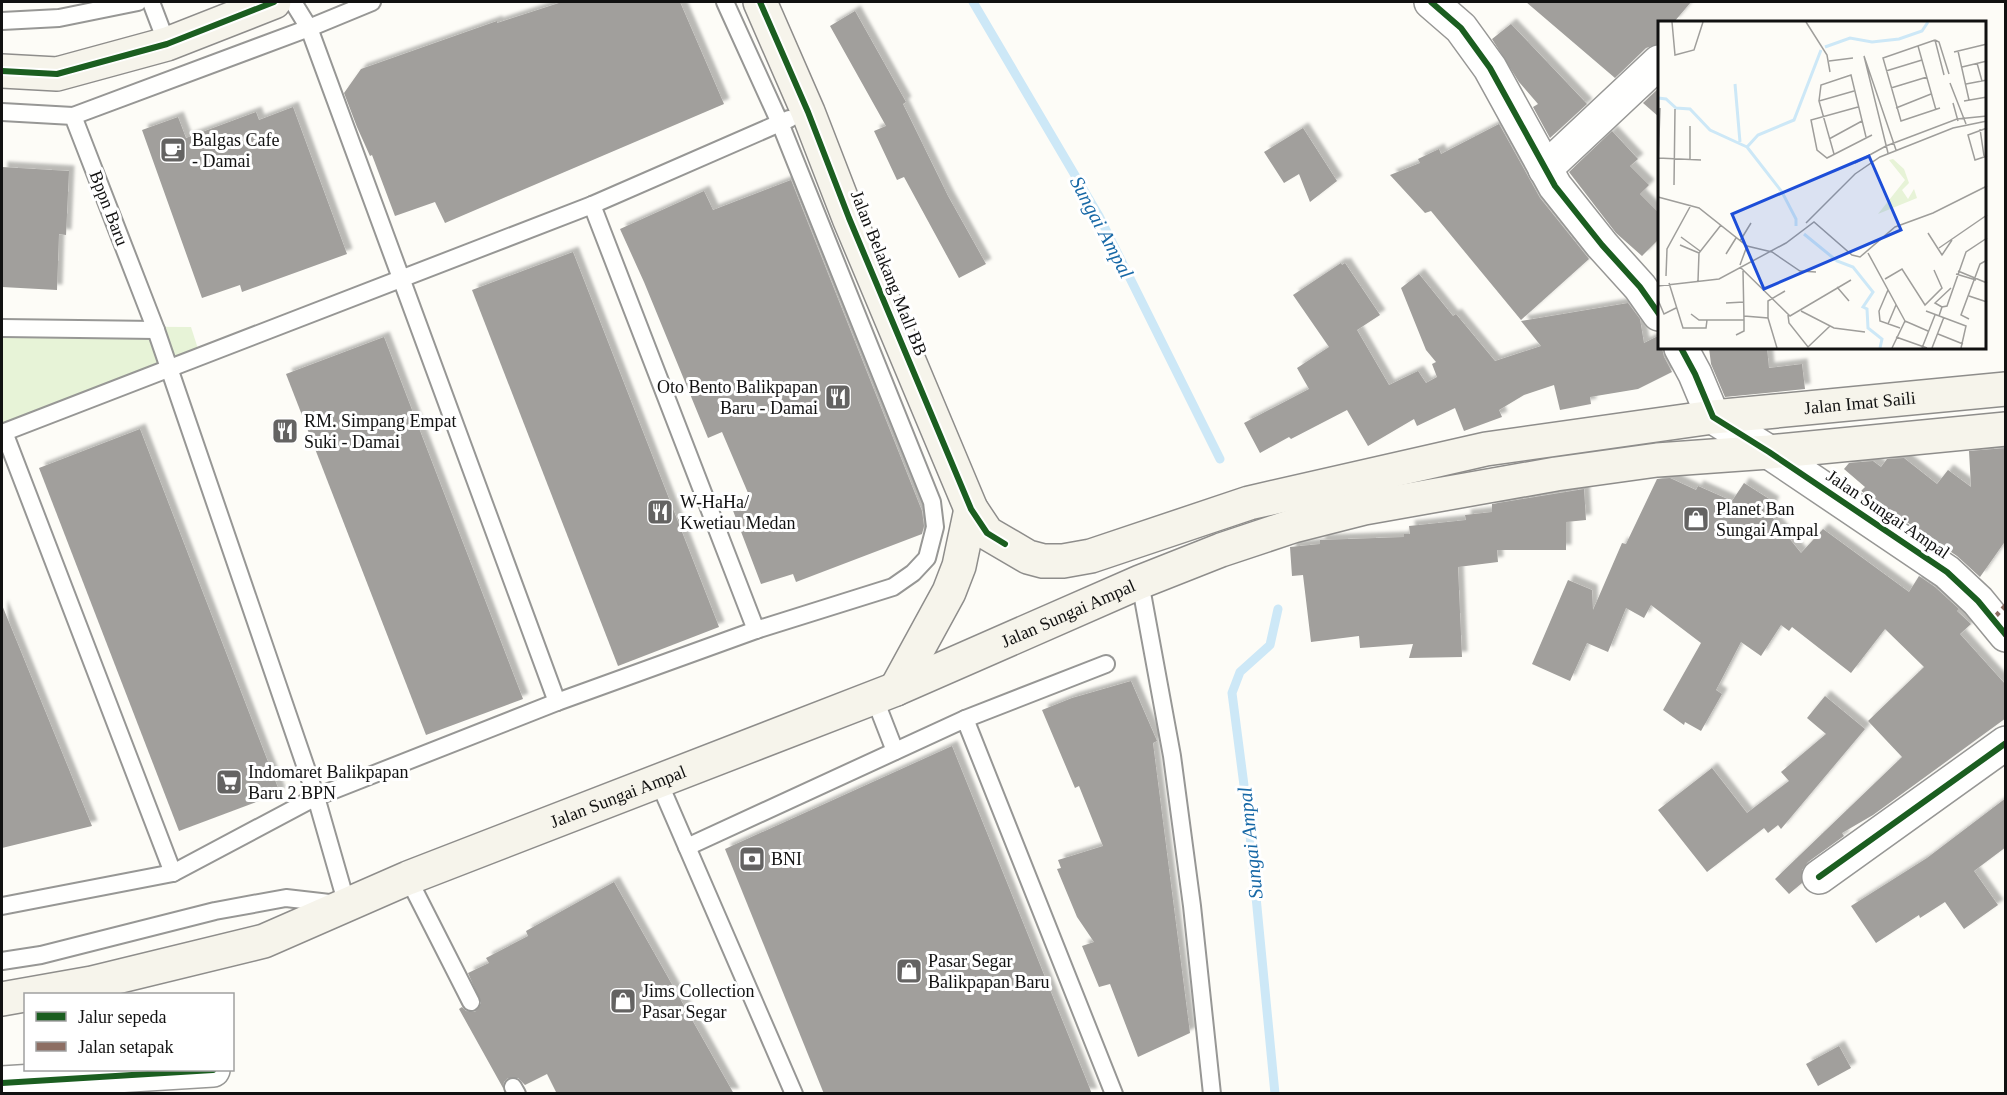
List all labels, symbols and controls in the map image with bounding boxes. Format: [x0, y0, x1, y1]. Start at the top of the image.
inset map [1658, 21, 1986, 350]
place label: Balgas Cafe - Damai [192, 130, 279, 171]
cafe icon: Balgas Cafe - Damai [158, 135, 188, 165]
street label: Bppn Baru [86, 168, 132, 248]
water label: Sungai Ampal [1065, 172, 1138, 283]
street label: Jalan Belakang Mall BB [847, 187, 931, 359]
place label: Oto Bento Balikpapan Baru - Damai [657, 377, 818, 418]
restaurant icon: Oto Bento Balikpapan Baru - Damai [823, 382, 853, 412]
street label: Jalan Imat Saili [1803, 388, 1917, 418]
place label: RM. Simpang Empat Suki - Damai [304, 411, 457, 452]
restaurant icon: RM. Simpang Empat Suki - Damai [270, 416, 300, 446]
street label: Jalan Sungai Ampal [1823, 465, 1953, 563]
place label: W-HaHa/ Kwetiau Medan [680, 492, 795, 533]
restaurant icon: W-HaHa/ Kwetiau Medan [645, 497, 675, 527]
place label: Planet Ban Sungai Ampal [1716, 499, 1819, 540]
shop icon: Planet Ban Sungai Ampal [1681, 504, 1711, 534]
street label: Jalan Sungai Ampal [998, 575, 1138, 652]
street label: Jalan Sungai Ampal [547, 761, 689, 832]
place label: Indomaret Balikpapan Baru 2 BPN [248, 762, 408, 803]
supermarket icon: Indomaret Balikpapan Baru 2 BPN [214, 767, 244, 797]
water label: Sungai Ampal [1233, 785, 1268, 900]
bank icon: BNI [737, 844, 767, 874]
place label: BNI [771, 849, 802, 869]
place label: Pasar Segar Balikpapan Baru [928, 951, 1049, 992]
shop icon: Pasar Segar Balikpapan Baru [894, 956, 924, 986]
place label: Jims Collection Pasar Segar [642, 981, 755, 1022]
shop icon: Jims Collection Pasar Segar [608, 986, 638, 1016]
legend [24, 993, 234, 1071]
text: Jalur sepeda [78, 1007, 166, 1027]
text: Jalan setapak [78, 1037, 173, 1057]

